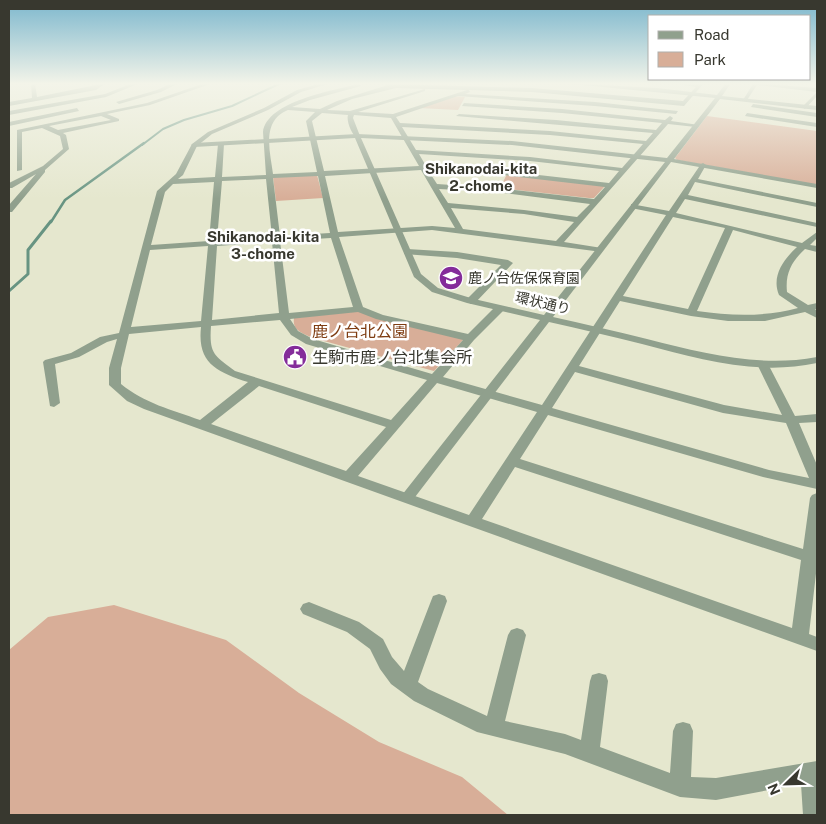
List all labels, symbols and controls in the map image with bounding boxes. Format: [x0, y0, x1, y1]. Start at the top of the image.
legend [648, 15, 811, 80]
text: Road [694, 26, 730, 43]
text: Park [694, 51, 726, 68]
district label: Shikanodai-kita 2-chome [425, 160, 537, 194]
district label: Shikanodai-kita 3-chome [207, 228, 319, 262]
school or university icon: 鹿ノ台佐保保育園 [438, 265, 464, 291]
place label: 鹿ノ台佐保保育園 [468, 270, 580, 286]
street label: 環状通り [514, 289, 572, 317]
park label: 鹿ノ台北公園 [312, 322, 408, 341]
public building icon: 生駒市鹿ノ台北集会所 [282, 344, 308, 370]
place label: 生駒市鹿ノ台北集会所 [312, 348, 472, 367]
north arrow [761, 759, 811, 809]
text: N [765, 781, 784, 797]

